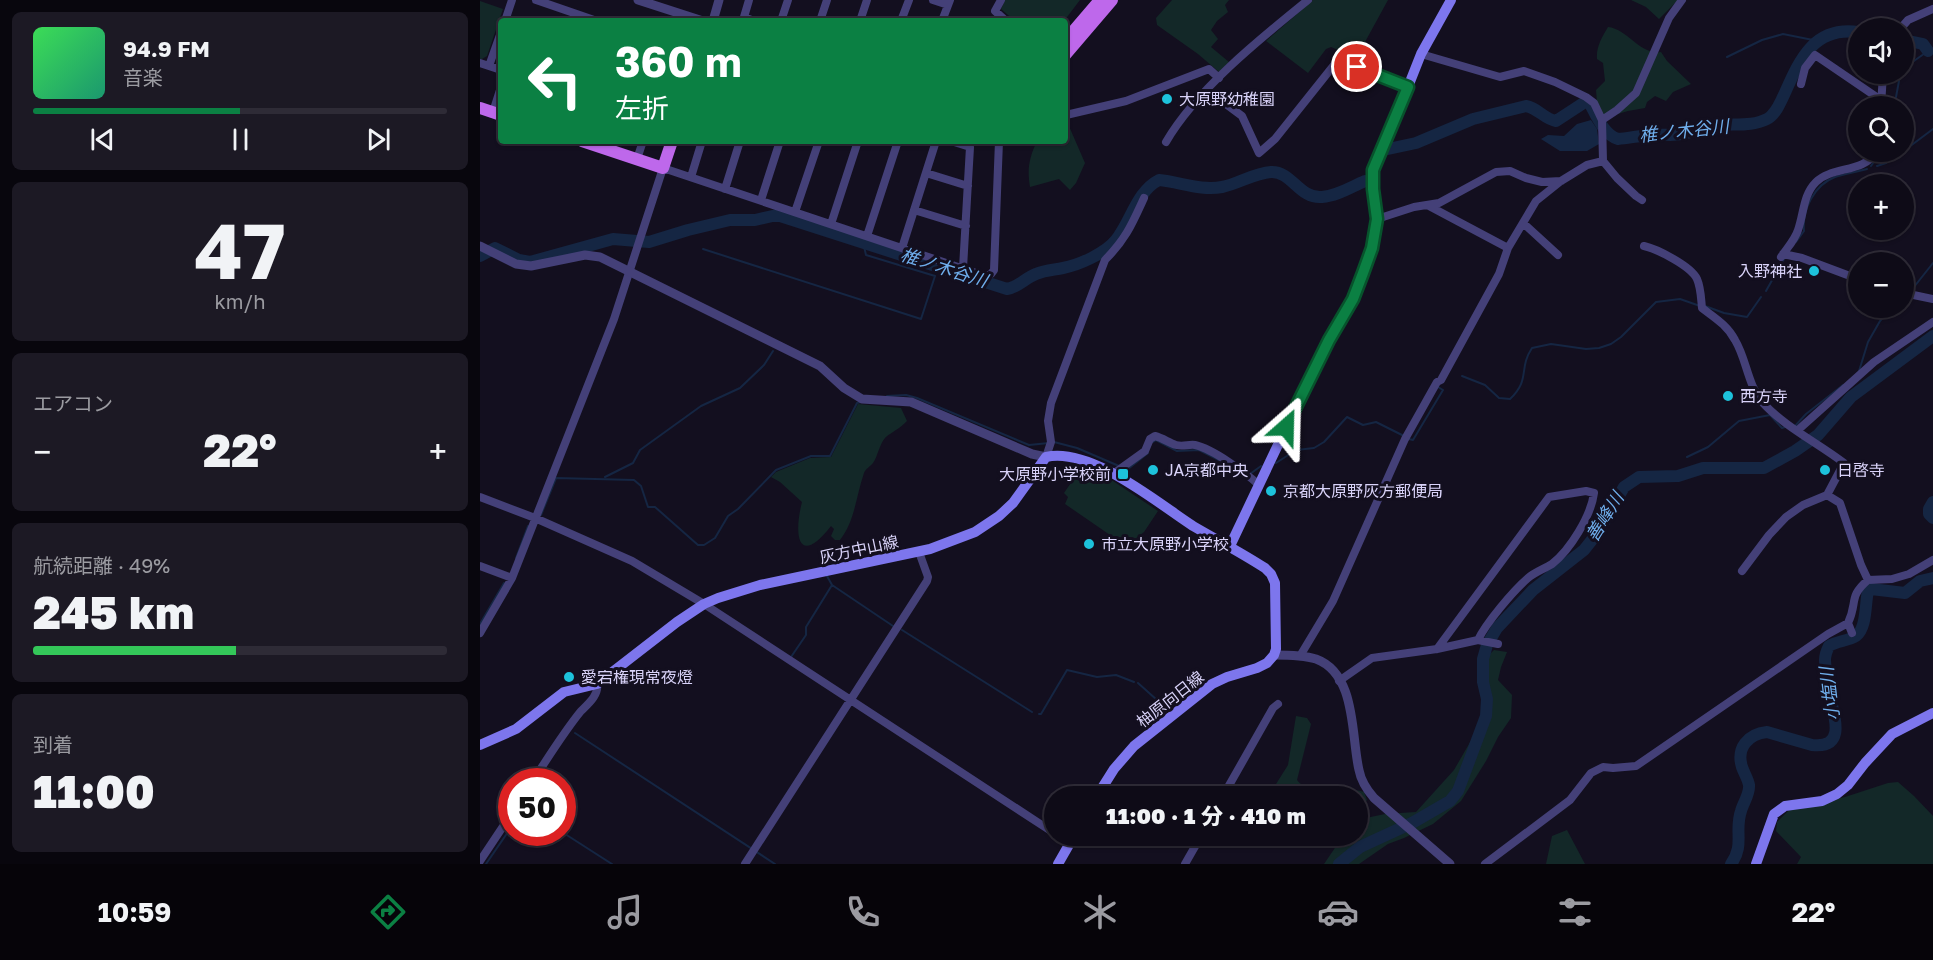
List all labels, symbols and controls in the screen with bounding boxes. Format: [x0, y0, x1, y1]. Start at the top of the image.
map controls [1848, 18, 1914, 318]
button: sound [1848, 18, 1914, 84]
text: 94.9 FM [123, 35, 210, 62]
text: 360 m [615, 36, 742, 86]
pin [1331, 41, 1382, 92]
icon: left [516, 42, 594, 120]
icon: arrive [1340, 50, 1373, 83]
text: 音楽 [123, 65, 163, 89]
place label: 大原野幼稚園 [1179, 89, 1275, 109]
text: 左折 [615, 92, 669, 124]
marker: 大原野幼稚園 [1160, 92, 1174, 106]
button: search [1848, 96, 1914, 162]
water label: 椎ノ木谷川 [1638, 114, 1732, 146]
icon: previous [86, 123, 119, 156]
icon: pause [224, 123, 257, 156]
icon: next [362, 123, 395, 156]
button: + [1848, 174, 1914, 240]
text: 47 [194, 203, 286, 296]
water label: 椎ノ木谷川 [898, 243, 992, 292]
button: − [1848, 252, 1914, 318]
place label: 入野神社 [1738, 261, 1802, 281]
marker: 入野神社 [1807, 264, 1821, 278]
text: km/h [215, 289, 265, 313]
place label: 西方寺 [1740, 386, 1788, 406]
marker: 西方寺 [1721, 389, 1735, 403]
text: エアコン [33, 391, 113, 415]
position arrow [1254, 395, 1318, 459]
text: 22° [203, 423, 277, 477]
text: − [33, 432, 51, 471]
text: + [429, 432, 447, 471]
place label: JA京都中央 [1165, 460, 1248, 480]
place label: 日啓寺 [1837, 460, 1885, 480]
marker: JA京都中央 [1146, 463, 1160, 477]
marker: 日啓寺 [1818, 463, 1832, 477]
place label: 大原野小学校前 [999, 464, 1111, 484]
marker: 大原野小学校前 [1116, 467, 1130, 481]
place label: 京都大原野灰方郵便局 [1283, 481, 1443, 501]
marker: 京都大原野灰方郵便局 [1264, 484, 1278, 498]
water label: 善峰川 [1581, 486, 1629, 545]
street label: 灰方中山線 [818, 531, 900, 567]
place label: 市立大原野小学校 [1101, 534, 1229, 554]
marker: 市立大原野小学校 [1082, 537, 1096, 551]
text: 航続距離 · 49% [33, 553, 170, 577]
text: 245 km [33, 585, 194, 639]
water label: 小塩川 [1815, 664, 1843, 722]
street label: 柚原向日線 [1132, 666, 1208, 732]
place label: 愛宕権現常夜燈 [581, 667, 693, 687]
marker: 愛宕権現常夜燈 [562, 670, 576, 684]
text: 到着 [33, 732, 73, 756]
text: 11:00 [33, 764, 155, 818]
speed limit sign: 50 [498, 768, 576, 846]
text: 11:00 · 1 分 · 410 m [1106, 802, 1306, 829]
icon: directions [367, 891, 409, 933]
icon: music [604, 891, 646, 933]
icon: phone [842, 891, 884, 933]
icon: climate [1079, 891, 1121, 933]
icon: car [1317, 891, 1359, 933]
icon: filters [1554, 891, 1596, 933]
text: 10:59 [98, 896, 171, 928]
text: 22° [1792, 896, 1835, 928]

